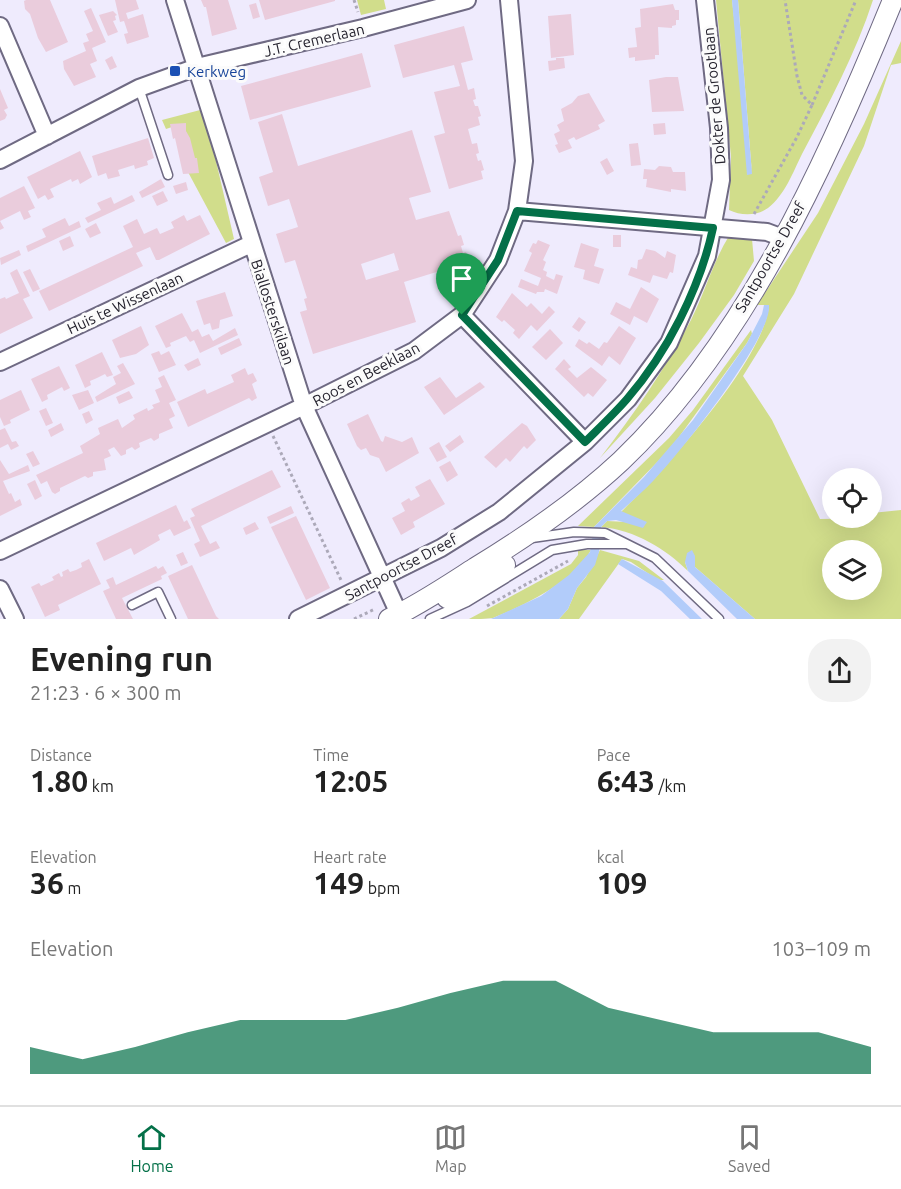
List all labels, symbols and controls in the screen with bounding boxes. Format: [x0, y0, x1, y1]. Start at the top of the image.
street label: J.T. Cremerlaan [262, 20, 366, 60]
street label: Dokter de Grootlaan [700, 27, 728, 165]
place label: Kerkweg [187, 63, 246, 80]
marker: Kerkweg [168, 64, 182, 78]
street label: Santpoortse Dreef [731, 199, 809, 315]
pin [436, 253, 487, 315]
street label: Biallosterskilaan [248, 257, 298, 367]
icon: arrive [445, 262, 478, 295]
street label: Huis te Wissenlaan [64, 269, 186, 337]
street label: Roos en Beeklaan [310, 339, 422, 409]
map controls [822, 468, 882, 600]
button: locate [822, 468, 882, 528]
street label: Santpoortse Dreef [342, 530, 460, 604]
button: layers [822, 540, 882, 600]
button: share [808, 639, 871, 702]
text: Evening run [30, 640, 213, 677]
text: 21:23 · 6 × 300 m [30, 681, 182, 704]
text: Distance [30, 746, 92, 764]
text: Time [313, 746, 349, 764]
text: Pace [597, 746, 631, 764]
text: 1.80 [30, 764, 88, 798]
text: 12:05 [313, 764, 388, 798]
text: 6:43 [597, 764, 655, 798]
text: km [88, 777, 114, 795]
text: /km [655, 777, 686, 795]
text: Elevation [30, 848, 97, 866]
text: Heart rate [313, 848, 387, 866]
text: kcal [597, 848, 624, 866]
text: 36 [30, 866, 64, 900]
text: 149 [313, 866, 364, 900]
text: 109 [597, 866, 647, 900]
text: m [64, 879, 81, 897]
text: bpm [364, 879, 400, 897]
text: Elevation [30, 937, 113, 960]
text: 103–109 m [772, 937, 871, 960]
tab: Home [130, 1121, 174, 1175]
tab: Map [434, 1121, 467, 1175]
tab: Saved [728, 1121, 771, 1175]

